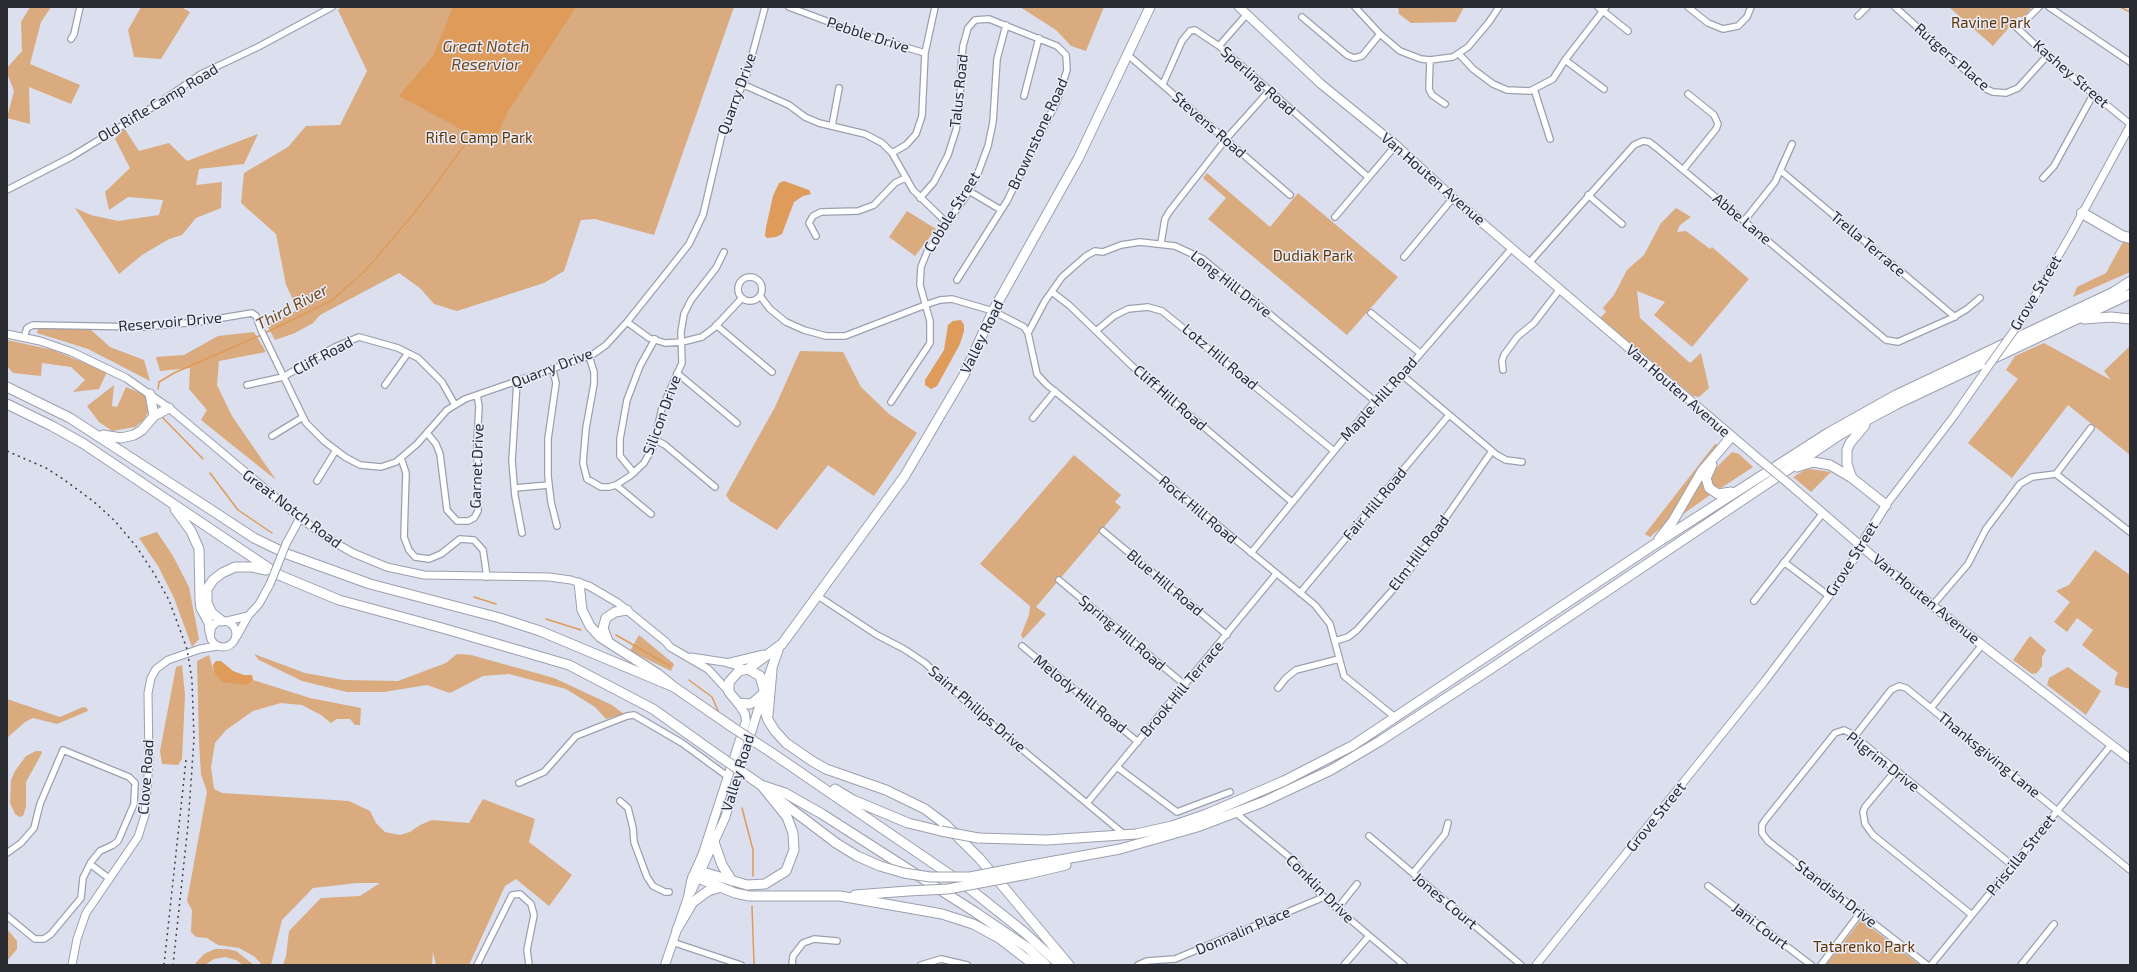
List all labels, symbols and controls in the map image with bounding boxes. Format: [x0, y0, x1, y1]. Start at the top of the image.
street label: Pebble Drive [825, 13, 911, 57]
park label: Ravine Park [1951, 14, 2031, 32]
street label: Rutgers Place [1911, 19, 1993, 95]
street label: Kashey Street [2029, 36, 2113, 112]
water label: Great Notch Reservior [443, 37, 529, 75]
street label: Sperling Road [1217, 43, 1299, 119]
street label: Quarry Drive [714, 51, 760, 137]
street label: Talus Road [946, 53, 972, 129]
street label: Old Rifle Camp Road [95, 60, 221, 146]
street label: Brownstone Road [1004, 75, 1072, 193]
street label: Stevens Road [1168, 88, 1250, 162]
park label: Rifle Camp Park [425, 129, 533, 147]
street label: Van Houten Avenue [1377, 129, 1489, 229]
street label: Cobble Street [920, 168, 984, 256]
street label: Abbe Lane [1709, 189, 1775, 249]
street label: Trella Terrace [1827, 207, 1909, 281]
street label: Long Hill Drive [1187, 247, 1275, 321]
park label: Dudiak Park [1273, 247, 1353, 265]
street label: Grove Street [2006, 252, 2066, 334]
water label: Third River [253, 280, 331, 334]
street label: Valley Road [956, 297, 1008, 377]
street label: Reservoir Drive [117, 309, 223, 335]
street label: Lotz Hill Road [1178, 320, 1262, 394]
street label: Cliff Road [290, 333, 356, 379]
street label: Van Houten Avenue [1622, 341, 1734, 441]
street label: Quarry Drive [509, 344, 595, 392]
street label: Maple Hill Road [1337, 353, 1421, 445]
street label: Cliff Hill Road [1130, 361, 1210, 435]
street label: Silicon Drive [639, 373, 685, 457]
street label: Garnet Drive [467, 423, 487, 509]
street label: Fair Hill Road [1339, 464, 1411, 544]
street label: Great Notch Road [239, 466, 345, 552]
street label: Rock Hill Road [1155, 472, 1241, 548]
street label: Elm Hill Road [1385, 512, 1453, 594]
street label: Grove Street [1822, 518, 1882, 600]
street label: Blue Hill Road [1123, 546, 1207, 620]
street label: Van Houten Avenue [1869, 550, 1983, 648]
street label: Spring Hill Road [1075, 591, 1169, 675]
street label: Brook Hill Terrace [1137, 637, 1227, 741]
street label: Melody Hill Road [1030, 651, 1130, 737]
street label: Saint Philips Drive [925, 662, 1029, 756]
street label: Thanksgiving Lane [1934, 708, 2044, 802]
street label: Pilgrim Drive [1843, 728, 1923, 796]
street label: Valley Road [718, 732, 758, 814]
street label: Clove Road [134, 739, 158, 815]
street label: Grove Street [1622, 778, 1690, 856]
street label: Priscilla Street [1983, 811, 2059, 899]
street label: Conklin Drive [1282, 851, 1358, 927]
street label: Standish Drive [1792, 857, 1880, 931]
street label: Jones Court [1409, 869, 1481, 933]
street label: Jani Court [1728, 899, 1792, 953]
street label: Donnalin Place [1193, 903, 1293, 959]
park label: Tatarenko Park [1813, 938, 1915, 956]

